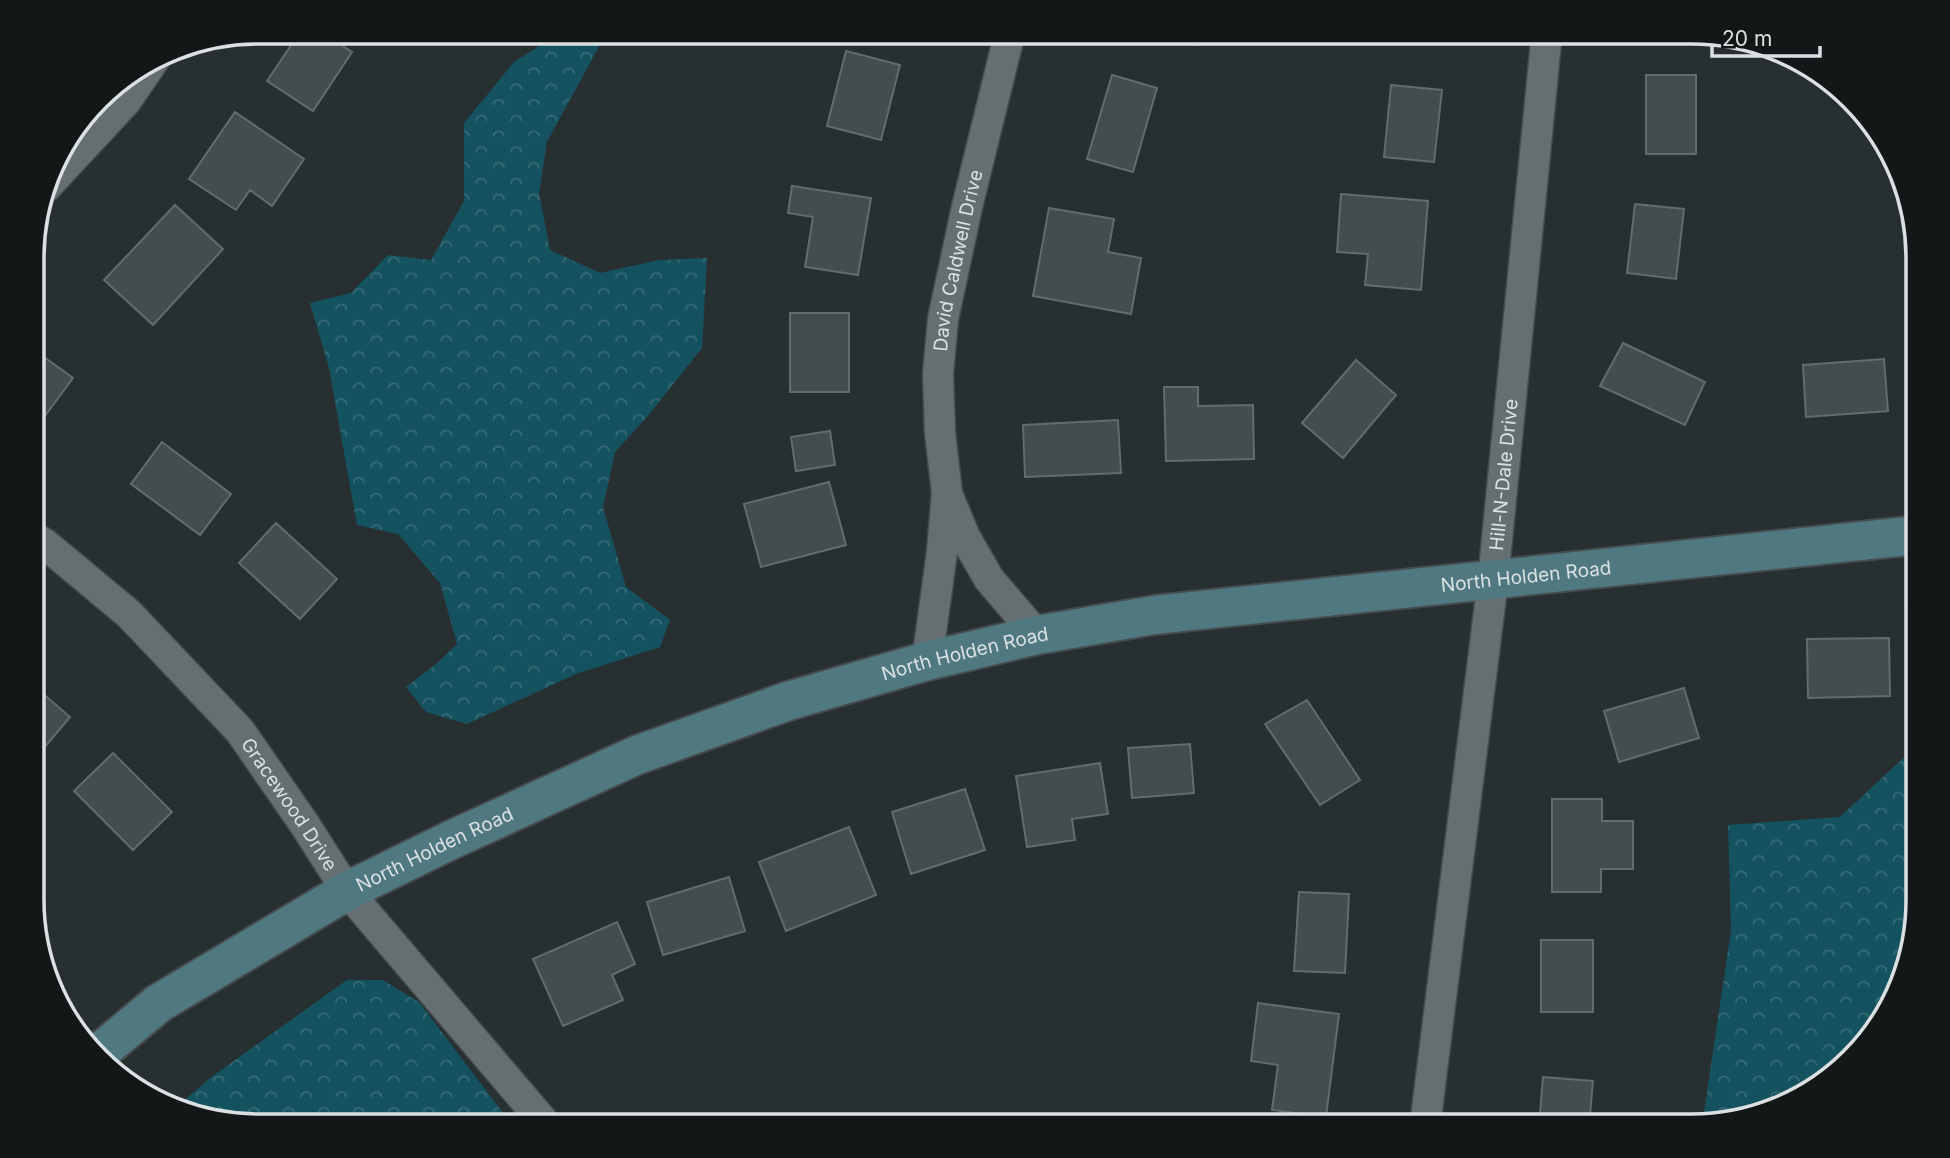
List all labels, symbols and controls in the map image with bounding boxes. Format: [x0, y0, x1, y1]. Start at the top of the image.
scale bar [1712, 14, 1820, 58]
text: 20 m [1722, 26, 1772, 51]
street label: David Caldwell Drive [929, 167, 987, 352]
street label: Hill-N-Dale Drive [1484, 398, 1522, 552]
street label: North Holden Road [1440, 556, 1612, 596]
street label: North Holden Road [879, 622, 1050, 685]
street label: Gracewood Drive [237, 733, 343, 875]
street label: North Holden Road [352, 802, 517, 896]

